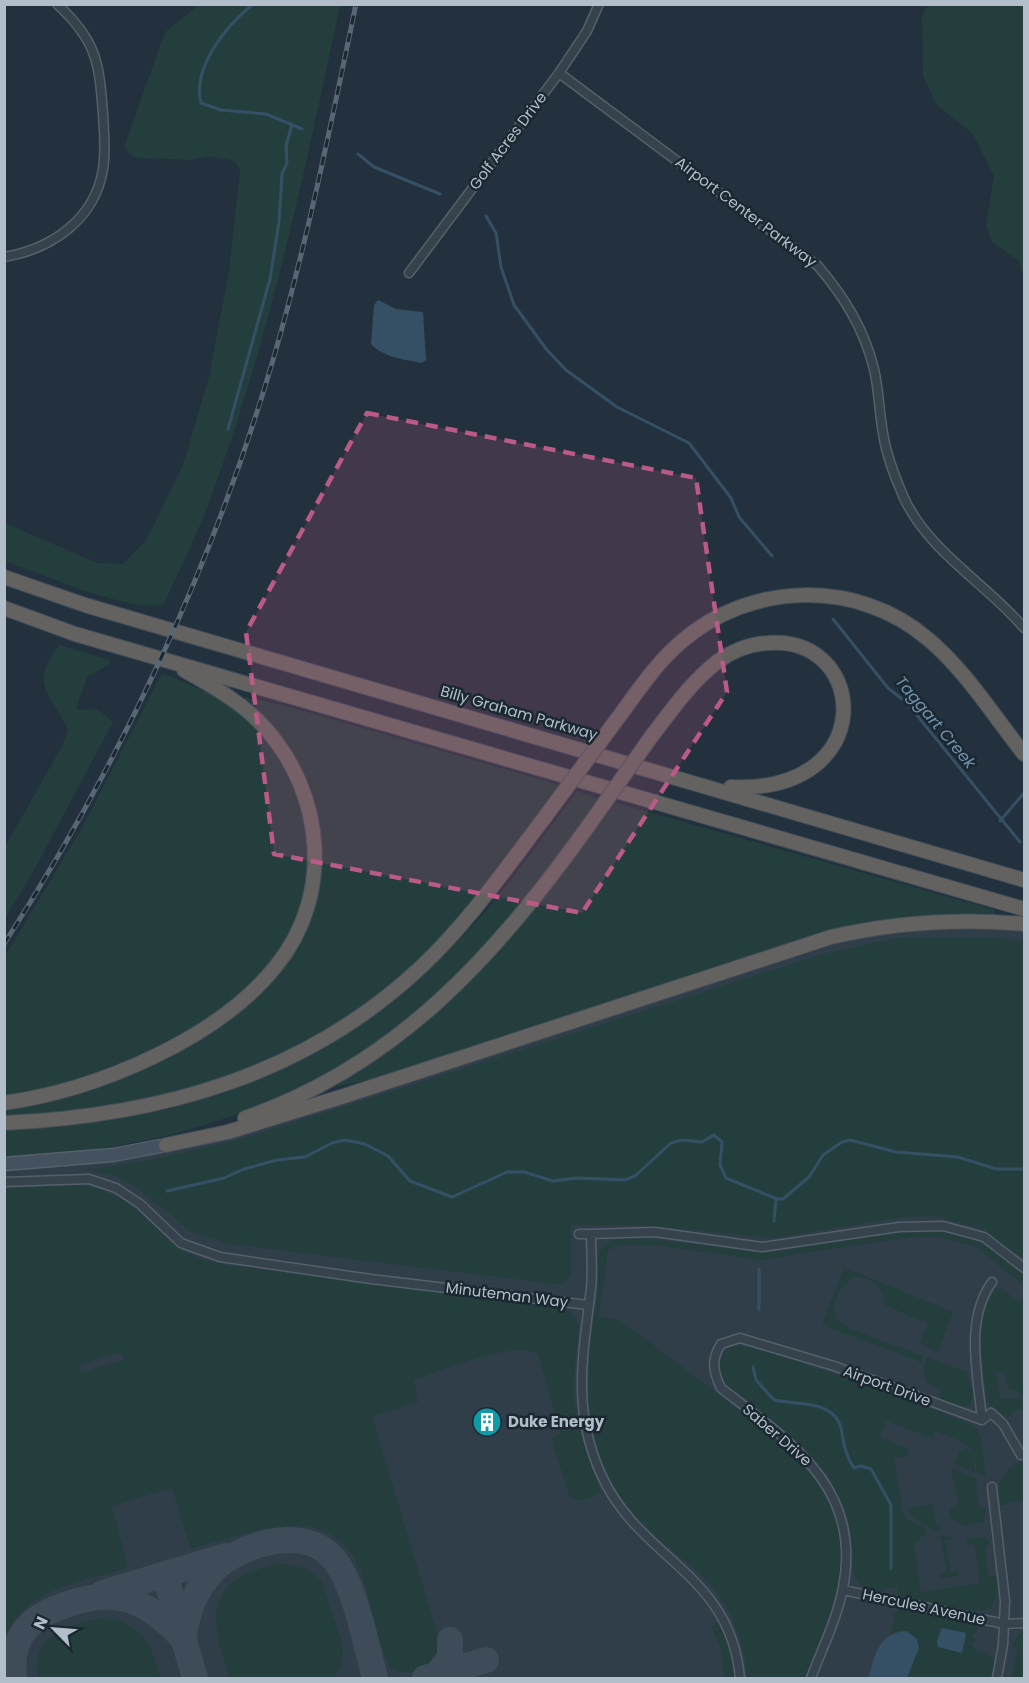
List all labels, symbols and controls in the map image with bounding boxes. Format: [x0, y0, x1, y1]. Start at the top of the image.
street label: Golf Acres Drive [464, 87, 551, 194]
street label: Airport Center Parkway [671, 151, 822, 272]
water label: Taggart Creek [890, 671, 982, 774]
street label: Billy Graham Parkway [438, 680, 601, 745]
street label: Minuteman Way [445, 1277, 570, 1312]
street label: Airport Drive [840, 1360, 934, 1411]
street label: Saber Drive [738, 1399, 817, 1471]
building icon: Duke Energy [471, 1406, 503, 1438]
place label: Duke Energy [508, 1411, 605, 1432]
street label: Hercules Avenue [861, 1583, 987, 1630]
north arrow [24, 1599, 84, 1659]
text: N [28, 1613, 54, 1633]

